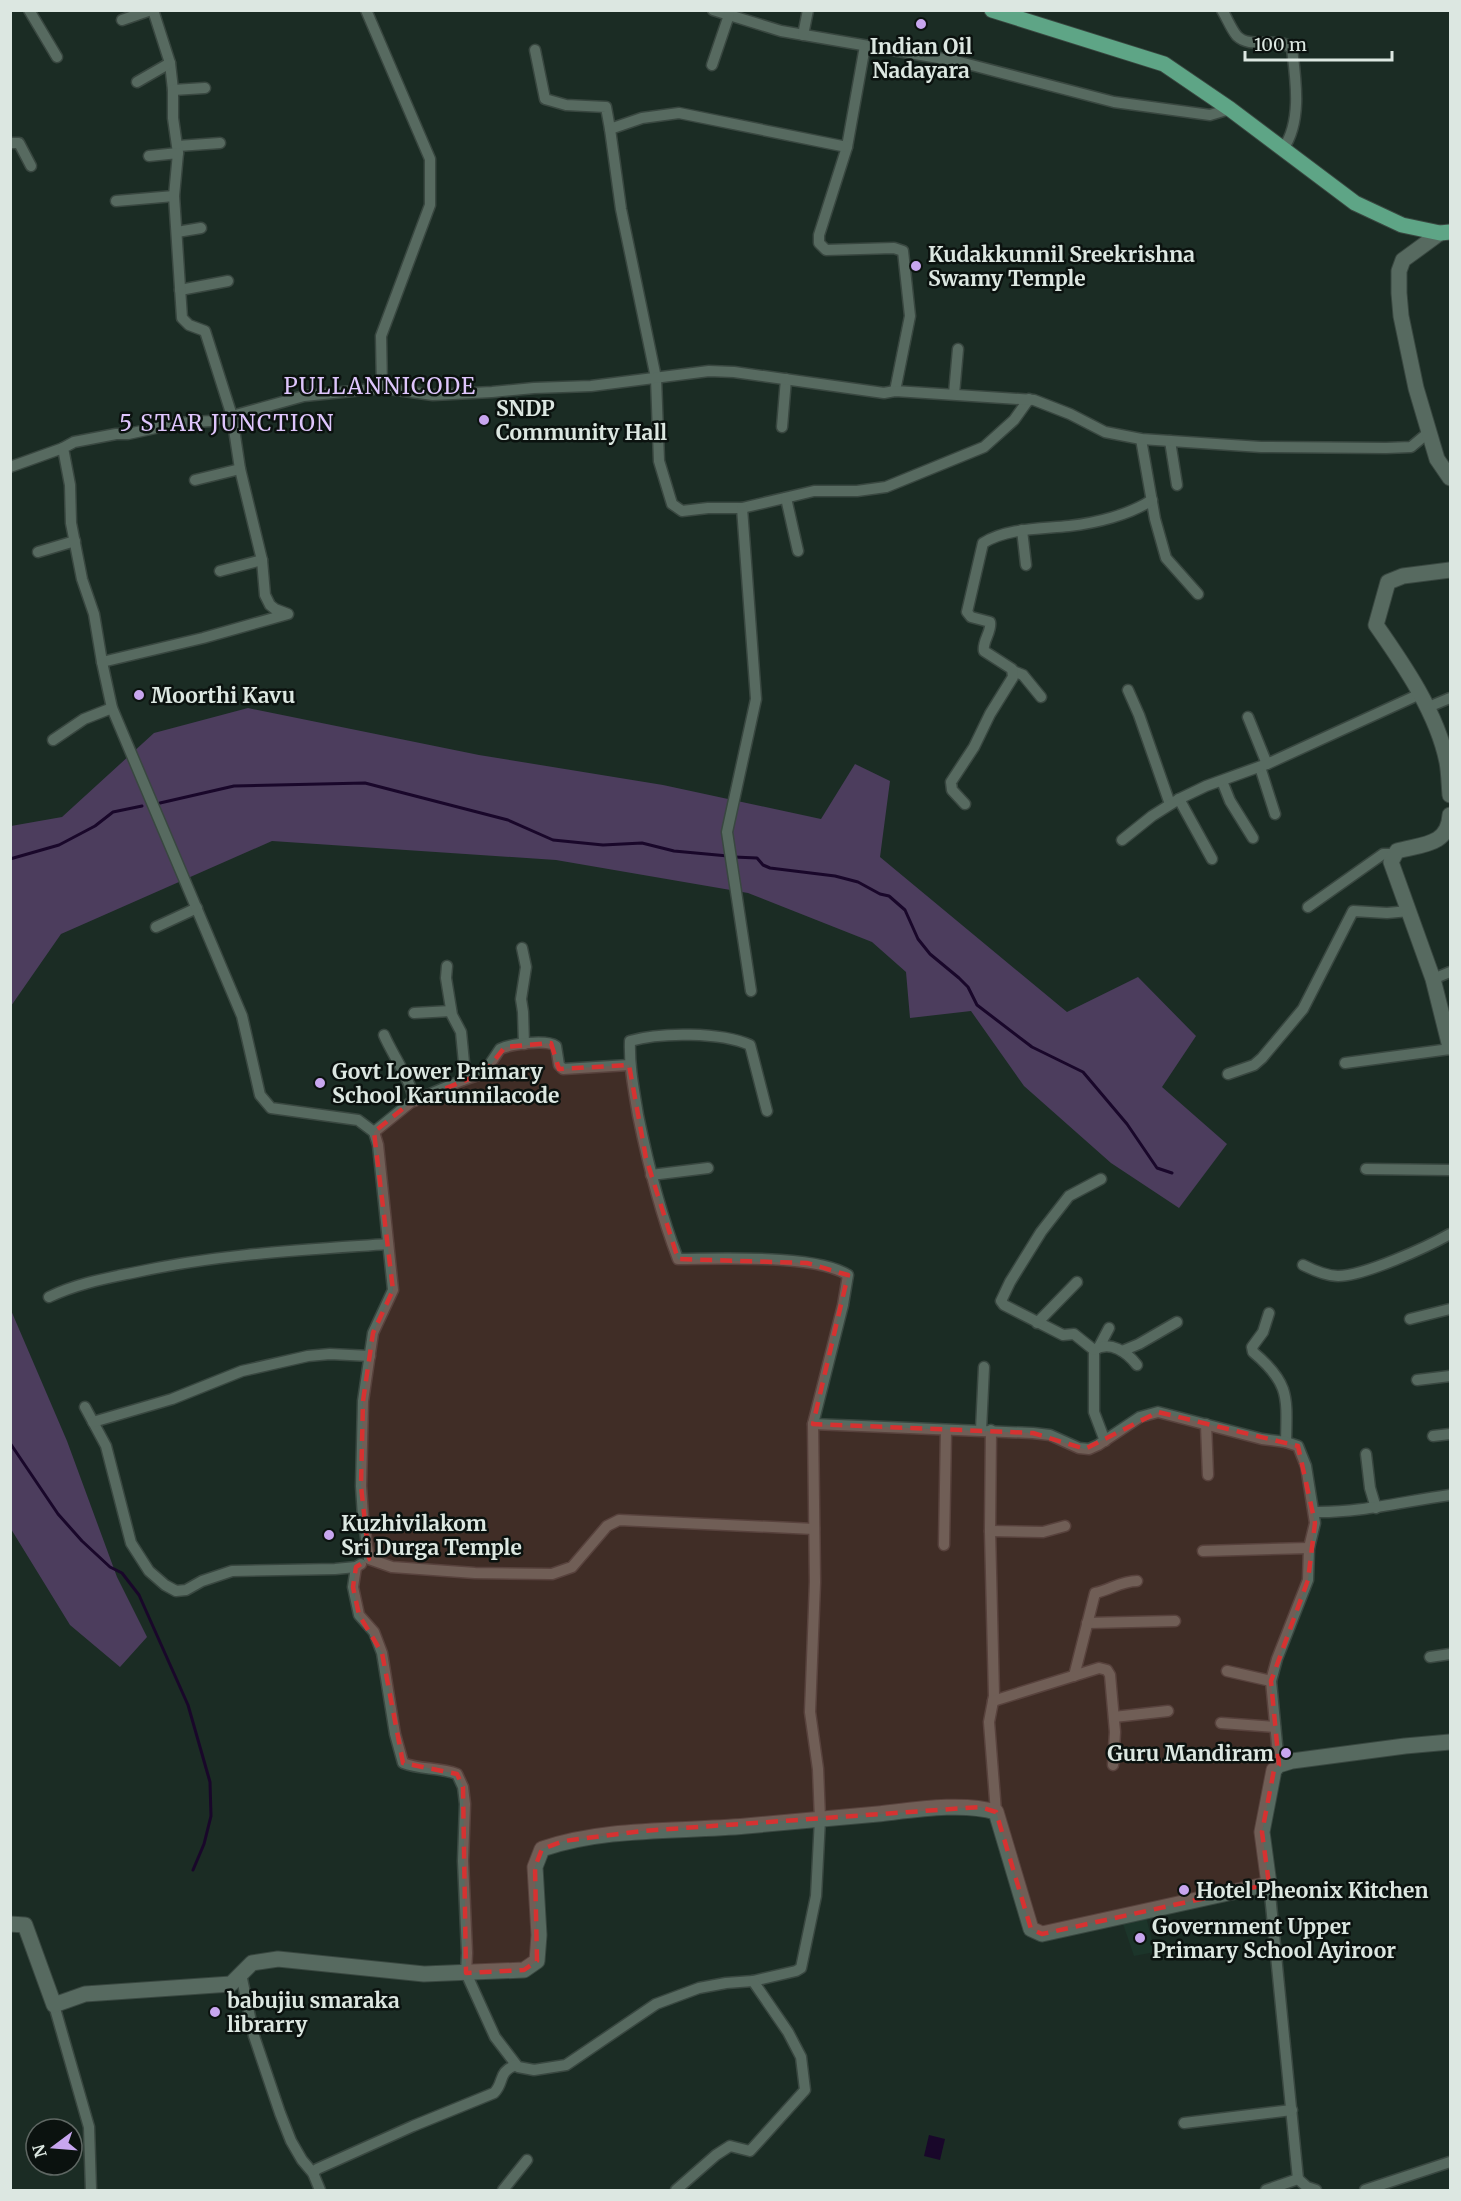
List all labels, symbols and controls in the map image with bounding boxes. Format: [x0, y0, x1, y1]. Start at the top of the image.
marker: Indian Oil Nadayara [914, 17, 928, 31]
scale bar [1245, 24, 1392, 62]
place label: Indian Oil Nadayara [870, 33, 972, 84]
text: 100 m [1254, 33, 1307, 56]
place label: Kudakkunnil Sreekrishna Swamy Temple [928, 241, 1195, 292]
marker: Kudakkunnil Sreekrishna Swamy Temple [909, 259, 923, 273]
district label: PULLANNICODE [283, 372, 477, 400]
place label: SNDP Community Hall [496, 395, 667, 446]
district label: 5 STAR JUNCTION [119, 409, 335, 437]
marker: SNDP Community Hall [477, 413, 491, 427]
place label: Moorthi Kavu [151, 682, 295, 709]
marker: Moorthi Kavu [132, 688, 146, 702]
place label: Govt Lower Primary School Karunnilacode [332, 1058, 559, 1109]
marker: Govt Lower Primary School Karunnilacode [313, 1076, 327, 1090]
place label: Kuzhivilakom Sri Durga Temple [341, 1510, 522, 1561]
marker: Kuzhivilakom Sri Durga Temple [322, 1528, 336, 1542]
place label: Guru Mandiram [1107, 1740, 1274, 1767]
marker: Guru Mandiram [1279, 1746, 1293, 1760]
place label: Hotel Pheonix Kitchen [1196, 1877, 1428, 1904]
marker: Hotel Pheonix Kitchen [1177, 1883, 1191, 1897]
place label: Government Upper Primary School Ayiroor [1152, 1913, 1396, 1964]
marker: Government Upper Primary School Ayiroor [1133, 1931, 1147, 1945]
place label: babujiu smaraka librarry [227, 1987, 400, 2038]
marker: babujiu smaraka librarry [208, 2005, 222, 2019]
north arrow [24, 2117, 84, 2177]
text: N [28, 2142, 51, 2160]

